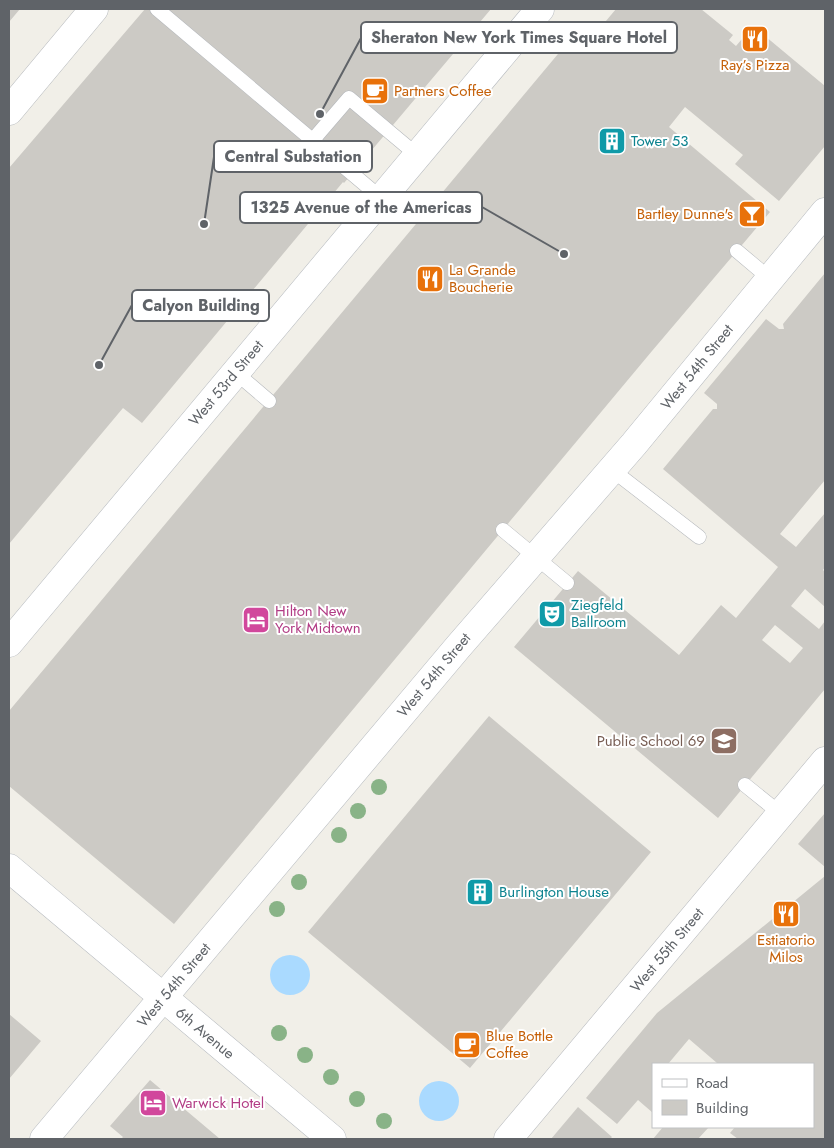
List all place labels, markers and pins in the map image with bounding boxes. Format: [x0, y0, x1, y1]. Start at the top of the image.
callout: Sheraton New York Times Square Hotel [361, 22, 677, 53]
restaurant icon: Ray’s Pizza [740, 24, 770, 54]
place label: Ray’s Pizza [721, 54, 789, 76]
cafe icon: Partners Coffee [360, 76, 390, 106]
place label: Partners Coffee [394, 80, 492, 102]
building icon: Tower 53 [597, 126, 627, 156]
place label: Tower 53 [631, 130, 688, 152]
callout: Central Substation [214, 141, 372, 172]
callout: 1325 Avenue of the Americas [240, 192, 482, 223]
bar icon: Bartley Dunne's [737, 199, 767, 229]
place label: Bartley Dunne's [637, 203, 733, 225]
place label: La Grande Boucherie [449, 259, 516, 298]
restaurant icon: La Grande Boucherie [415, 264, 445, 294]
callout: Calyon Building [132, 290, 269, 321]
place label: Ziegfeld Ballroom [571, 594, 627, 633]
theatre icon: Ziegfeld Ballroom [537, 599, 567, 629]
place label: Hilton New York Midtown [275, 600, 361, 639]
hotel icon: Hilton New York Midtown [241, 605, 271, 635]
school or university icon: Public School 69 [709, 726, 739, 756]
place label: Public School 69 [597, 730, 705, 752]
building icon: Burlington House [465, 877, 495, 907]
place label: Burlington House [499, 881, 609, 903]
restaurant icon: Estiatorio Milos [771, 899, 801, 929]
place label: Estiatorio Milos [757, 929, 815, 968]
place label: Blue Bottle Coffee [486, 1025, 553, 1064]
cafe icon: Blue Bottle Coffee [452, 1030, 482, 1060]
hotel icon: Warwick Hotel [138, 1088, 168, 1118]
place label: Warwick Hotel [172, 1092, 264, 1114]

